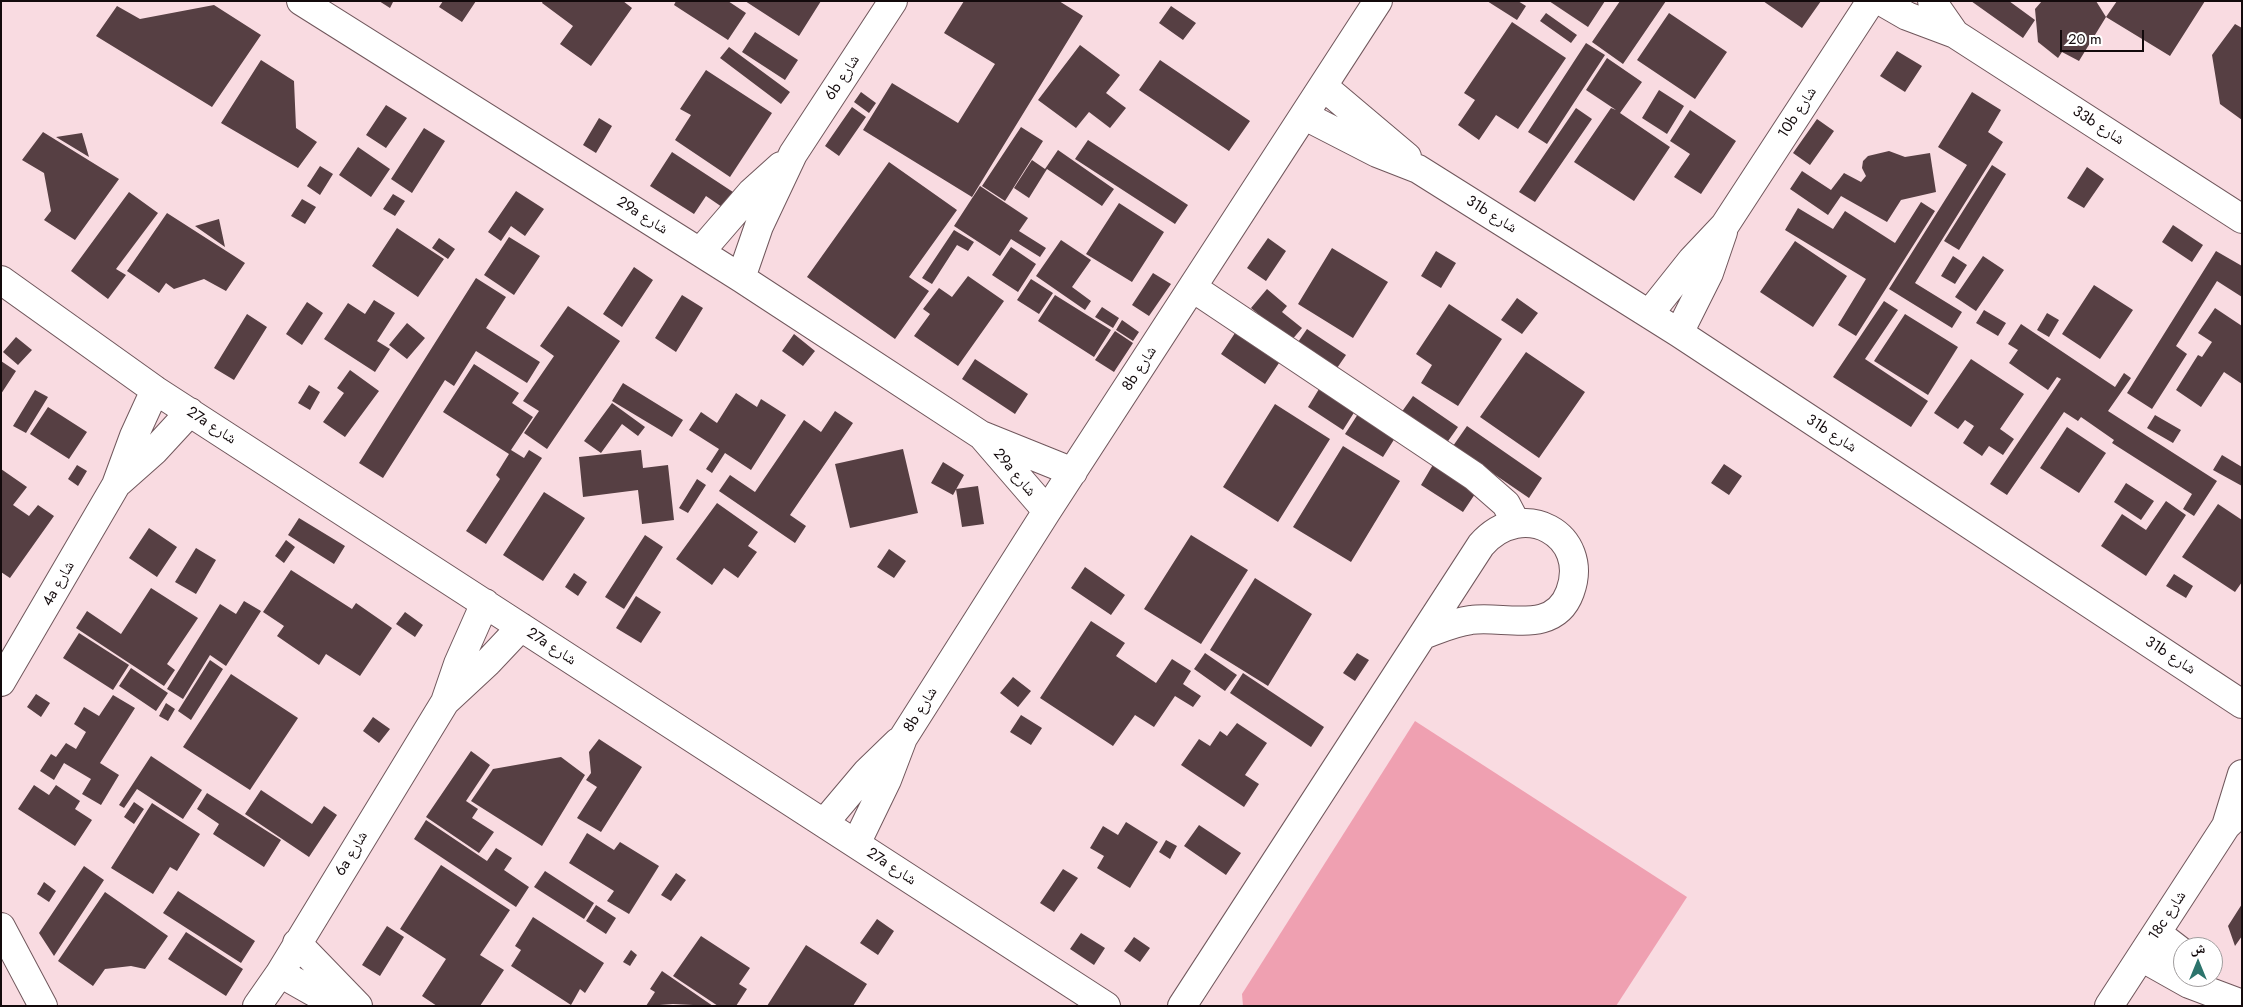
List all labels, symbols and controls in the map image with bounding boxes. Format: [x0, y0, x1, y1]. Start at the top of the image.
scale bar [2063, 20, 2147, 52]
text: 20 m [2068, 28, 2102, 50]
street label: 6b شارع [822, 52, 864, 104]
street label: 10b شارع [1775, 84, 1821, 142]
street label: 33b شارع [2069, 103, 2127, 149]
street label: 31b شارع [1462, 192, 1520, 238]
street label: 29a شارع [613, 193, 671, 239]
street label: 8b شارع [1119, 343, 1161, 395]
street label: 27a شارع [183, 403, 239, 449]
street label: 31b شارع [1802, 411, 1860, 457]
street label: 29a شارع [989, 445, 1039, 501]
street label: 4a شارع [39, 558, 79, 610]
street label: 27a شارع [523, 624, 579, 670]
street label: 31b شارع [2141, 633, 2199, 679]
street label: 8b شارع [900, 684, 942, 736]
street label: 6a شارع [332, 828, 372, 880]
street label: 27a شارع [863, 844, 919, 890]
street label: 18c شارع [2145, 888, 2191, 944]
north arrow [2173, 937, 2223, 987]
text: ش [2191, 938, 2205, 958]

